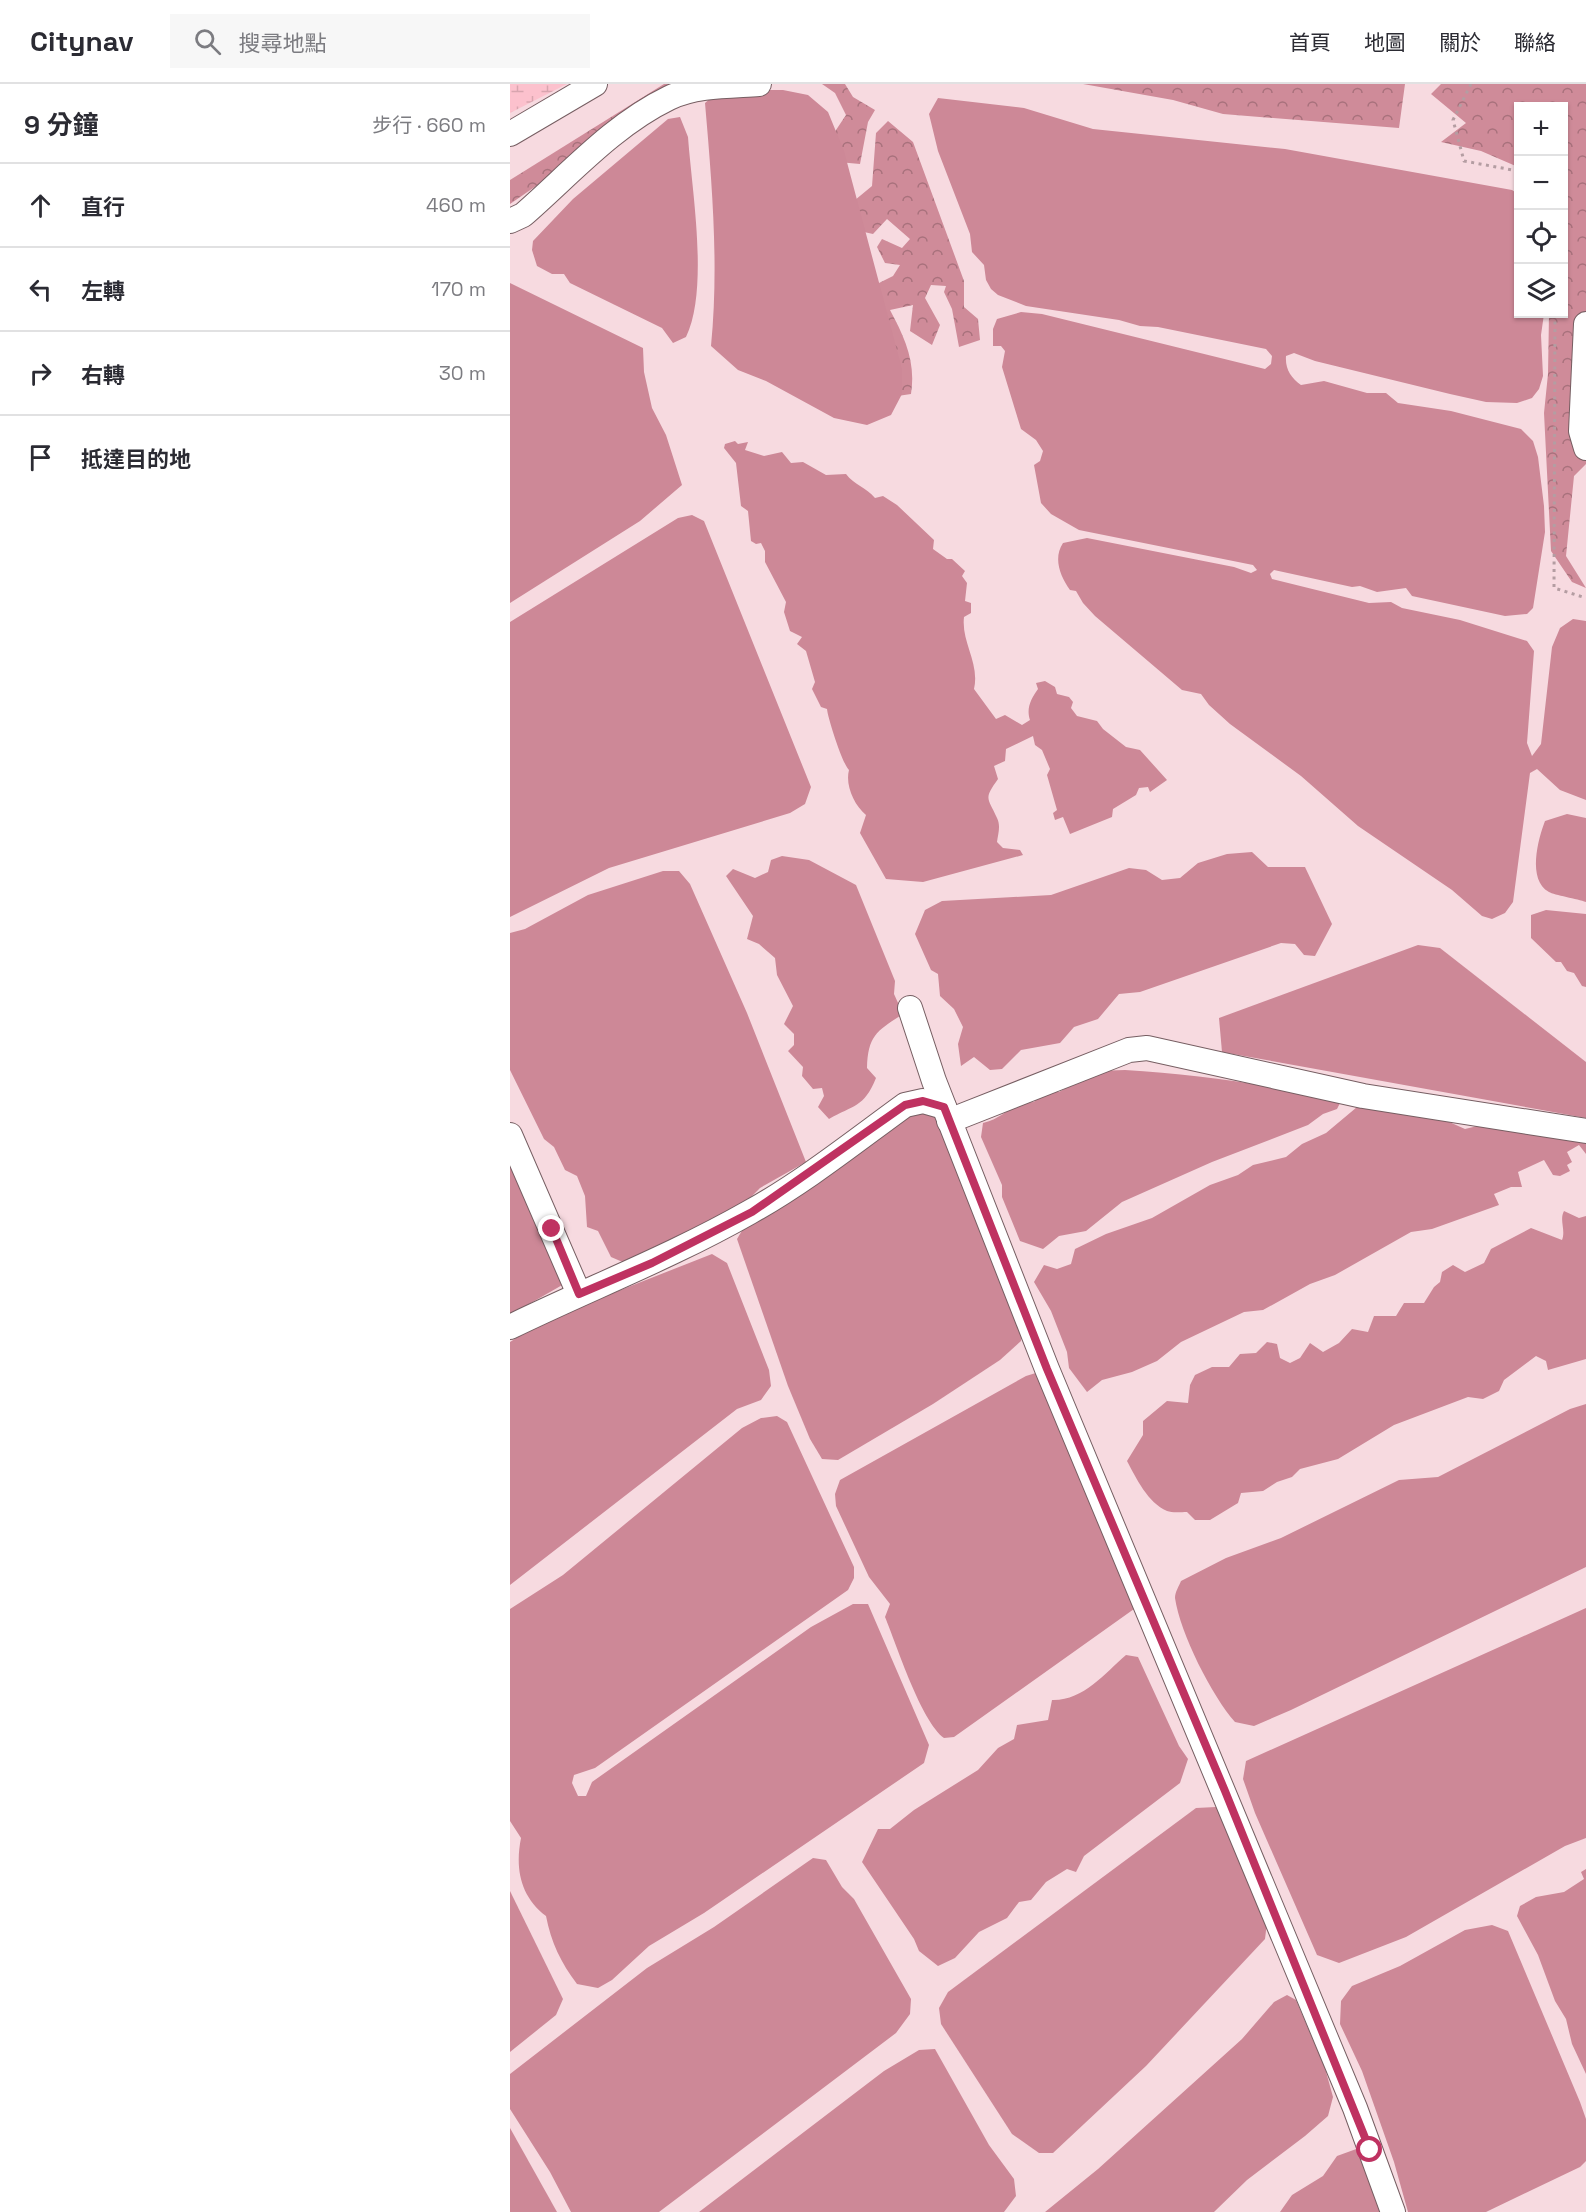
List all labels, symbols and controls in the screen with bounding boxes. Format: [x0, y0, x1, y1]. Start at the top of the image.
search box [170, 14, 590, 68]
text: Citynav [30, 23, 134, 59]
icon: search [191, 25, 224, 58]
text: 搜尋地點 [239, 29, 327, 57]
text: 首頁 [1289, 29, 1331, 56]
text: 地圖 [1364, 29, 1406, 56]
text: 關於 [1439, 29, 1481, 56]
text: 聯絡 [1514, 29, 1556, 56]
map controls [1514, 102, 1568, 318]
button: + [1514, 102, 1568, 156]
text: 9 分鐘 [24, 108, 99, 142]
text: 步行 · 660 m [372, 112, 486, 138]
button: − [1514, 156, 1568, 210]
icon: ahead [24, 189, 57, 222]
text: 460 m [426, 192, 486, 218]
text: 直行 [81, 193, 125, 221]
button: locate [1514, 210, 1568, 264]
button: layers [1514, 264, 1568, 318]
icon: left [24, 273, 57, 306]
text: 170 m [431, 276, 486, 302]
text: 左轉 [81, 277, 125, 305]
icon: right [24, 357, 57, 390]
text: 30 m [439, 360, 486, 386]
text: 右轉 [81, 361, 125, 389]
icon: arrive [24, 441, 57, 474]
text: 抵達目的地 [81, 445, 191, 473]
route end [538, 1215, 564, 1241]
route start [1356, 2136, 1382, 2162]

